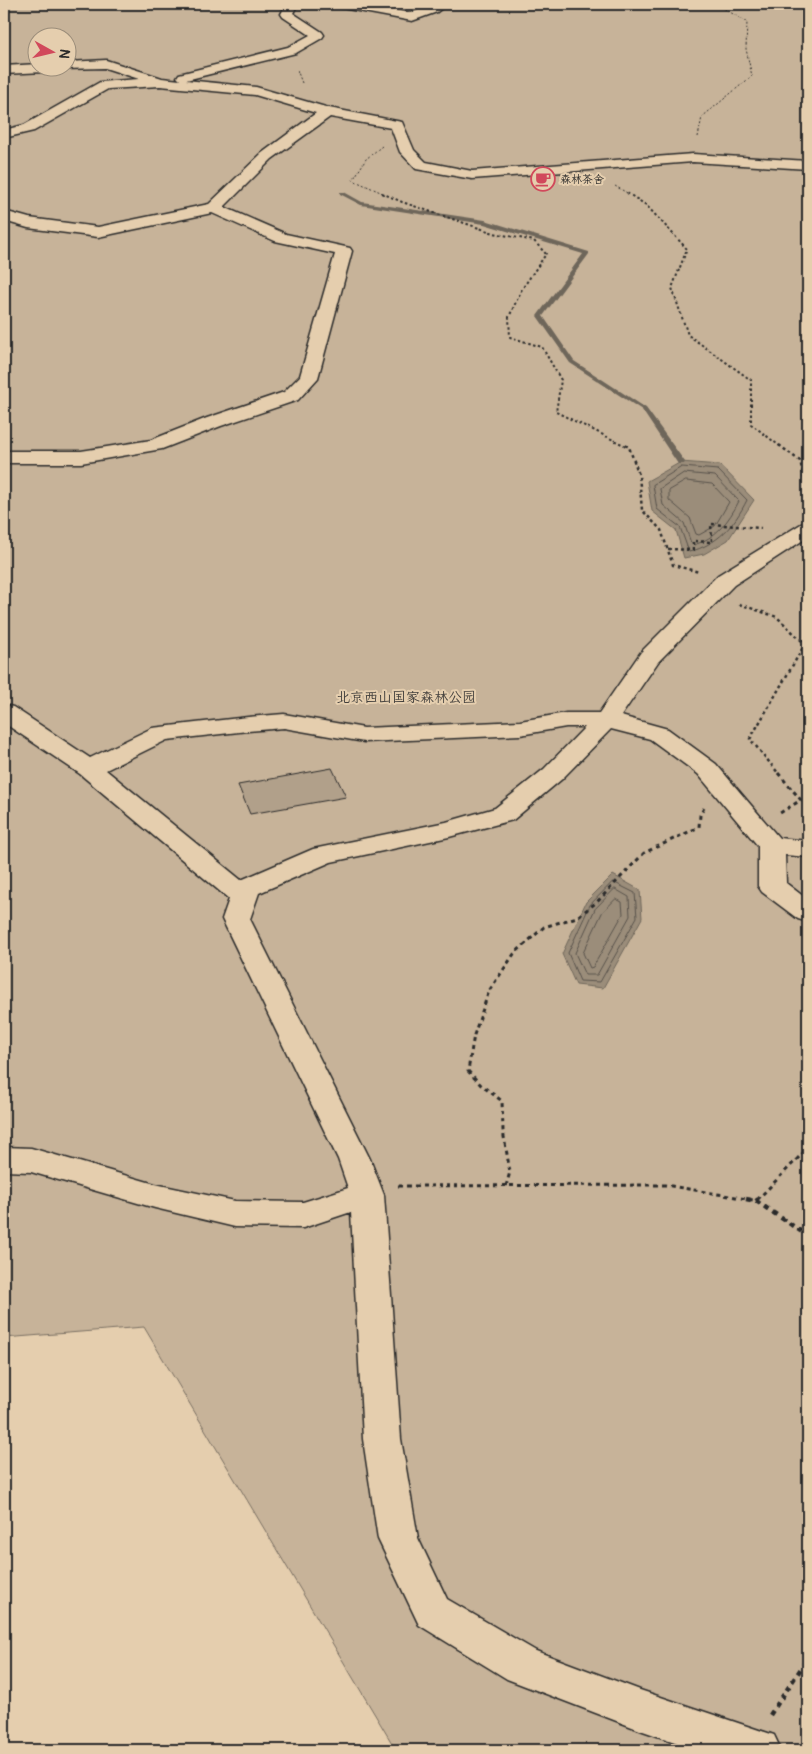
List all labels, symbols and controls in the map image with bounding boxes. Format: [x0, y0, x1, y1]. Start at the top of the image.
north arrow [28, 28, 78, 78]
text: N [55, 48, 73, 60]
cafe icon: 森林茶舍 [530, 166, 556, 192]
place label: 森林茶舍 [560, 173, 604, 186]
park label: 北京西山国家森林公园 [336, 689, 476, 706]

